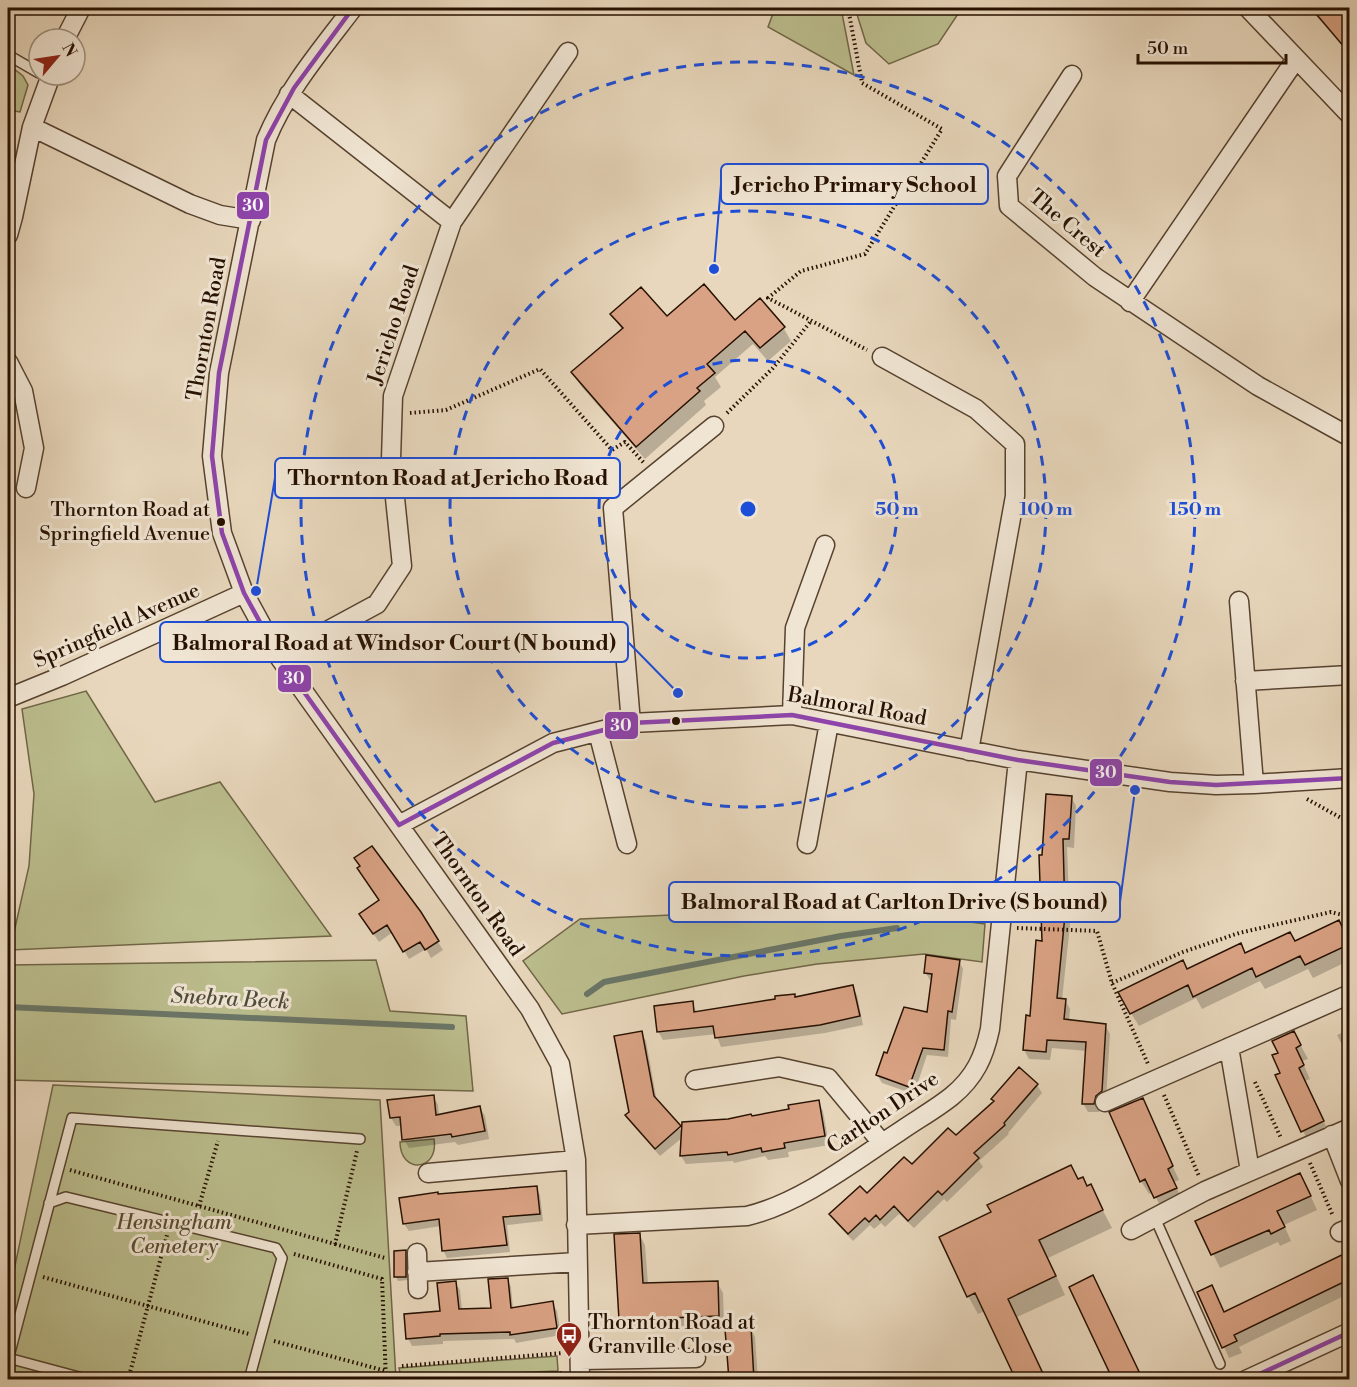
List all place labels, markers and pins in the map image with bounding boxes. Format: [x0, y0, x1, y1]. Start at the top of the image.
callout: Jericho Primary School [721, 164, 988, 204]
callout: Thornton Road at Jericho Road [275, 458, 620, 498]
place label: Thornton Road at Springfield Avenue [39, 498, 210, 547]
centre of rings [738, 499, 758, 519]
marker: Thornton Road at Springfield Avenue [215, 516, 227, 528]
callout: Balmoral Road at Windsor Court (N bound) [160, 622, 628, 662]
unlabelled marker [670, 715, 682, 727]
callout: Balmoral Road at Carlton Drive (S bound) [669, 882, 1120, 922]
place label: Thornton Road at Granville Close [588, 1310, 756, 1360]
bus stop icon: Thornton Road at Granville Close [554, 1320, 584, 1358]

